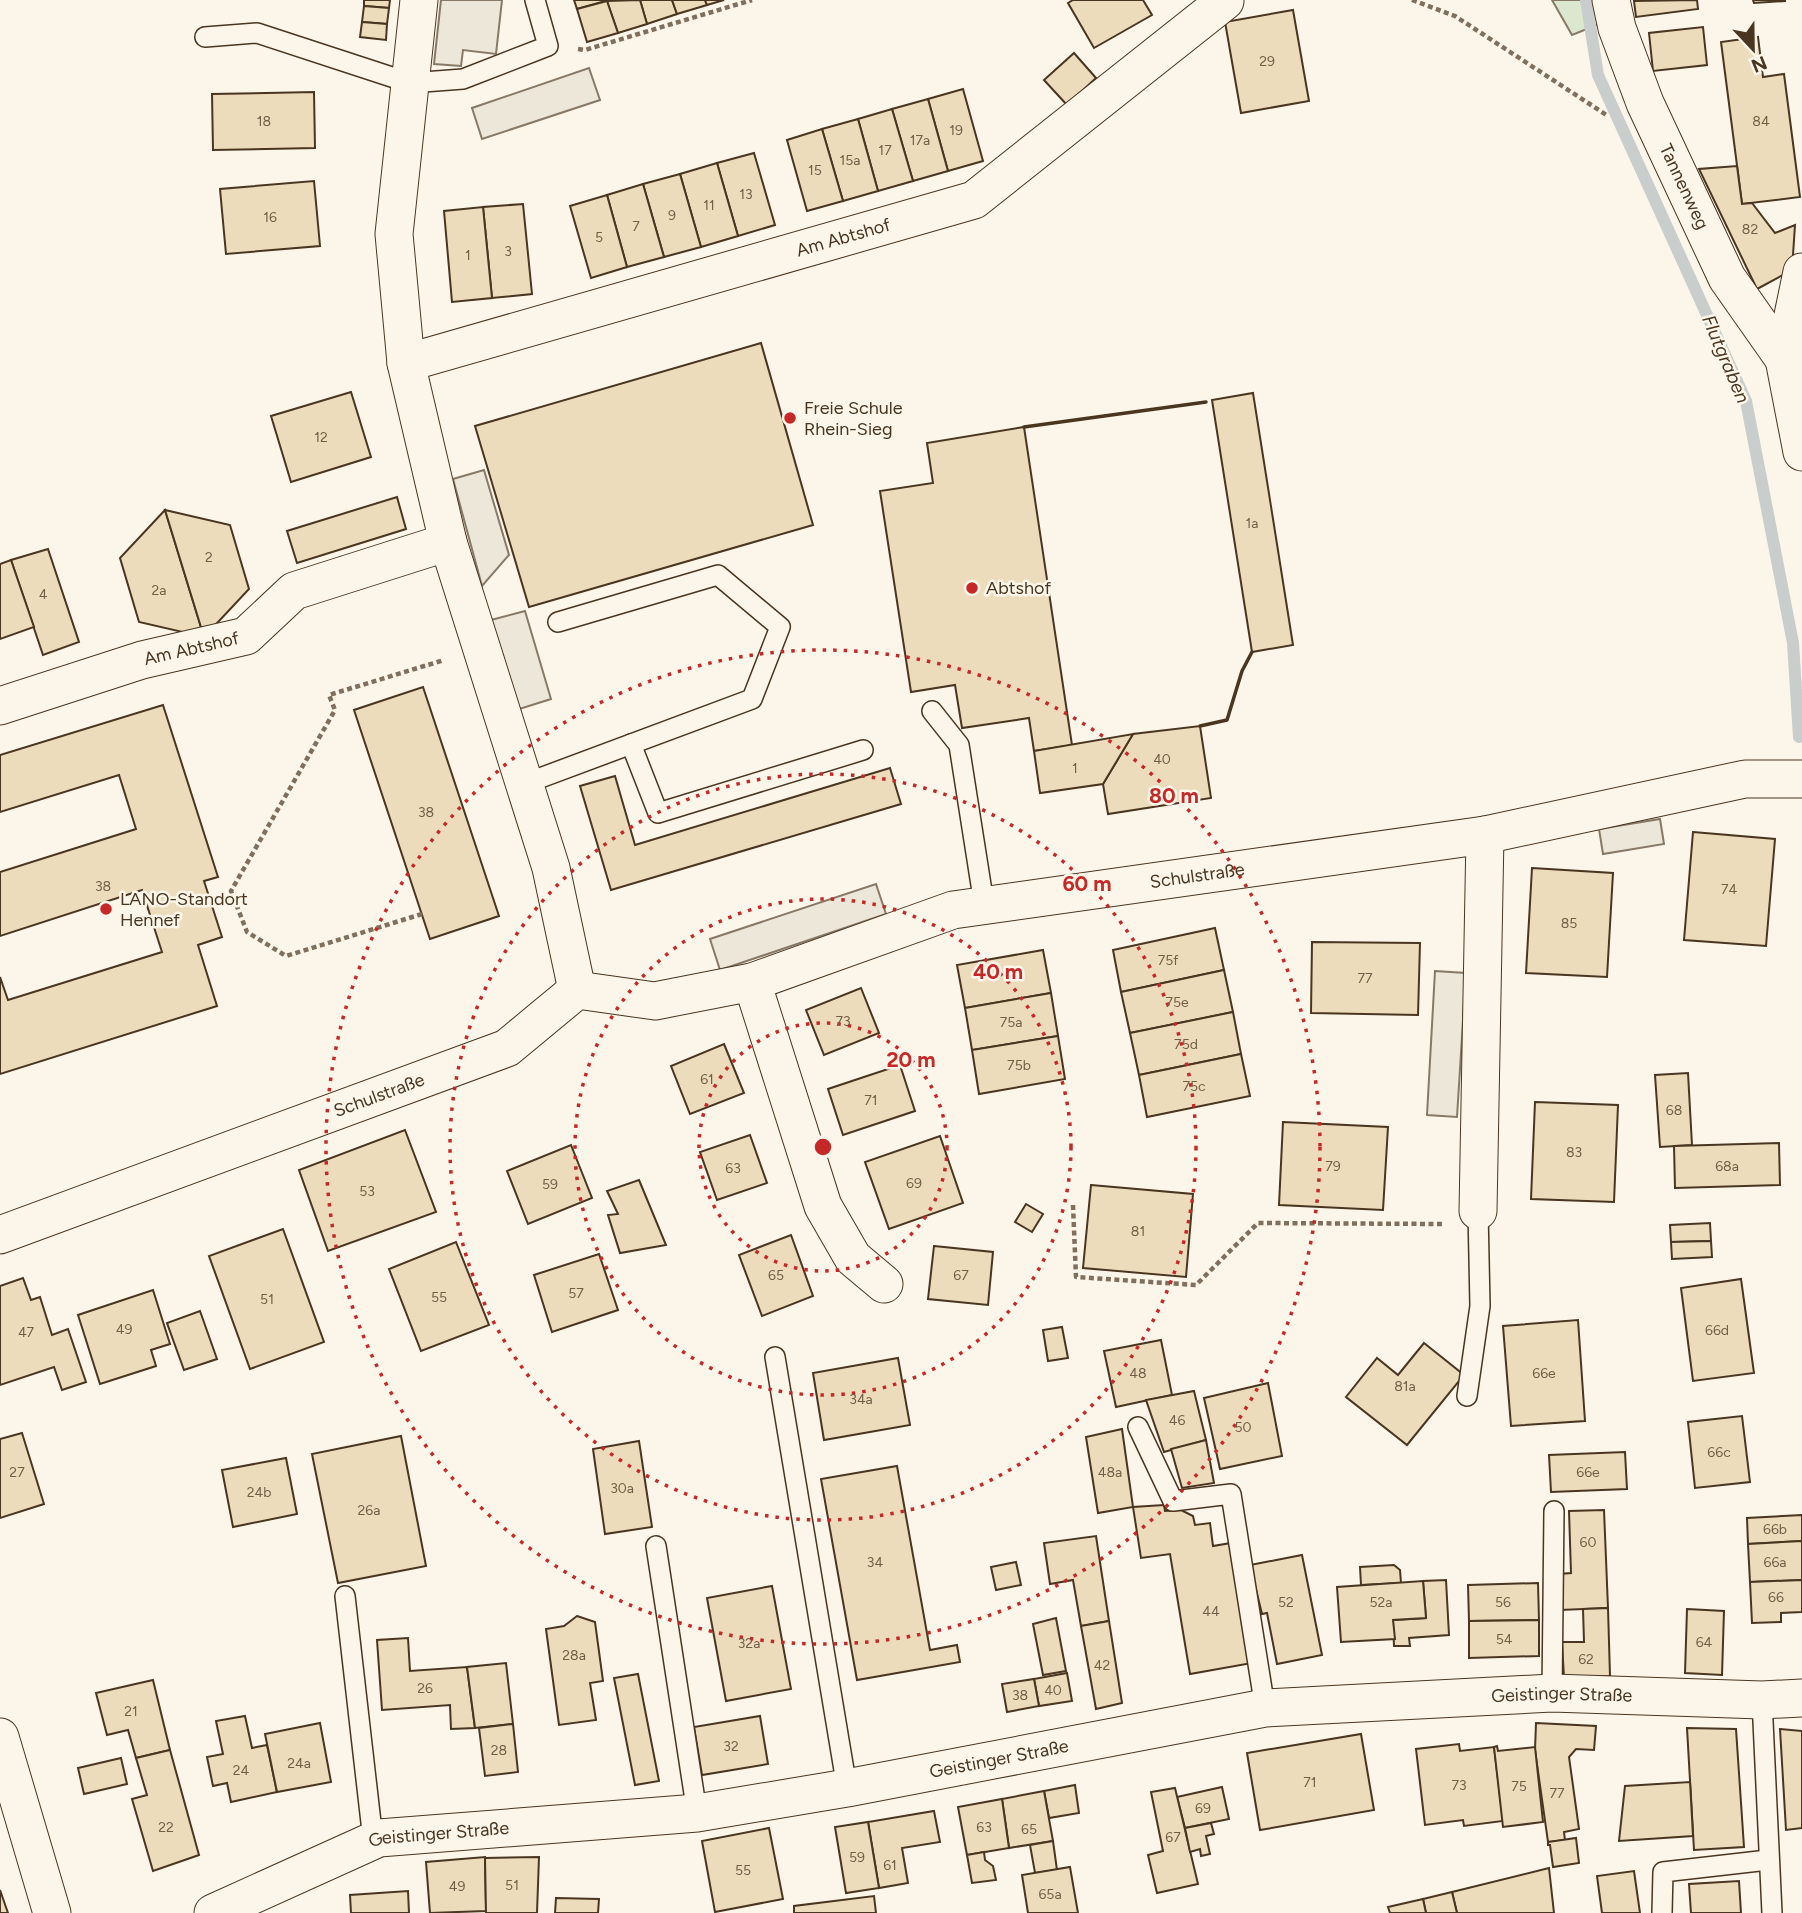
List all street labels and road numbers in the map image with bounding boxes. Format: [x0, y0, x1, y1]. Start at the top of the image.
street label: Tannenweg [1655, 140, 1714, 233]
street label: Am Abtshof [794, 213, 893, 261]
street label: Am Abtshof [142, 627, 242, 670]
street label: Schulstraße [1148, 858, 1246, 893]
street label: Schulstraße [331, 1068, 428, 1122]
street label: Geistinger Straße [1491, 1682, 1633, 1707]
street label: Geistinger Straße [928, 1735, 1071, 1783]
street label: Geistinger Straße [365, 1817, 510, 1852]

